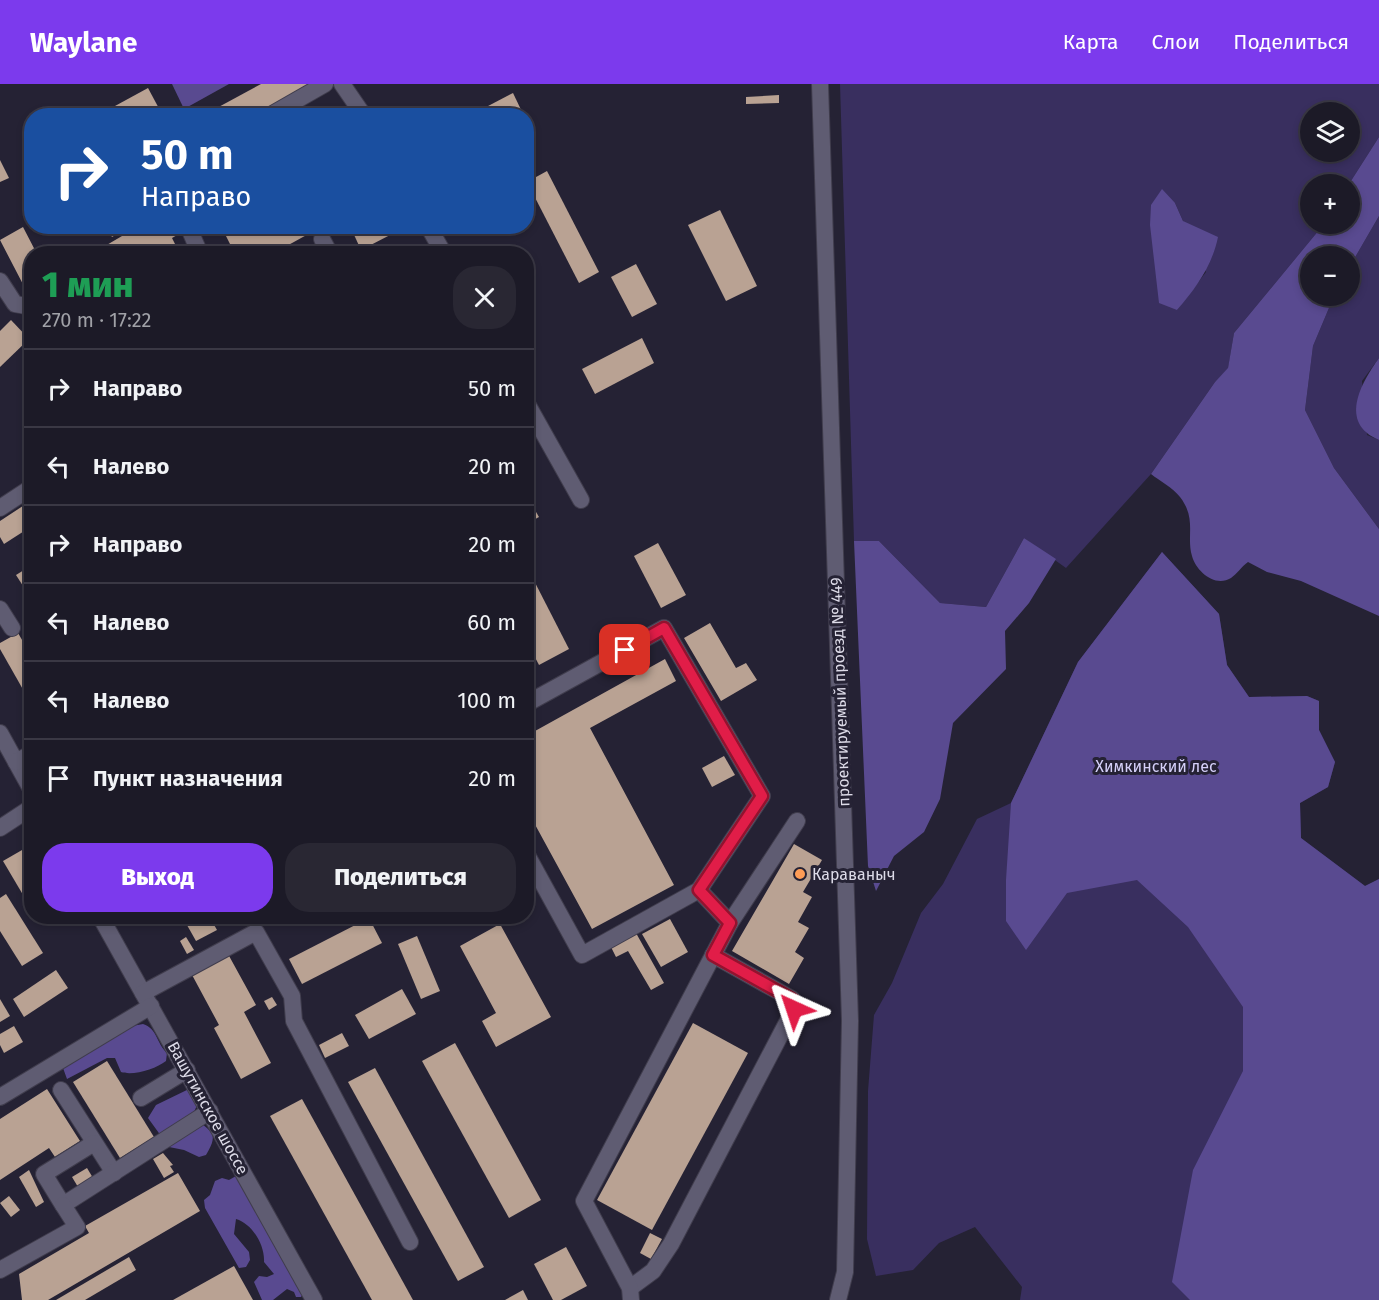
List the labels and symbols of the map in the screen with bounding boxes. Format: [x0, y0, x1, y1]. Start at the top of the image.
street label: проектируемый проезд № 449 [827, 577, 853, 807]
pin [599, 624, 650, 675]
park label: Химкинский лес [1095, 757, 1217, 776]
place label: Караваныч [812, 865, 896, 884]
marker: Караваныч [793, 867, 807, 881]
position arrow [762, 977, 826, 1041]
street label: Вашутинское шоссе [164, 1038, 252, 1178]

